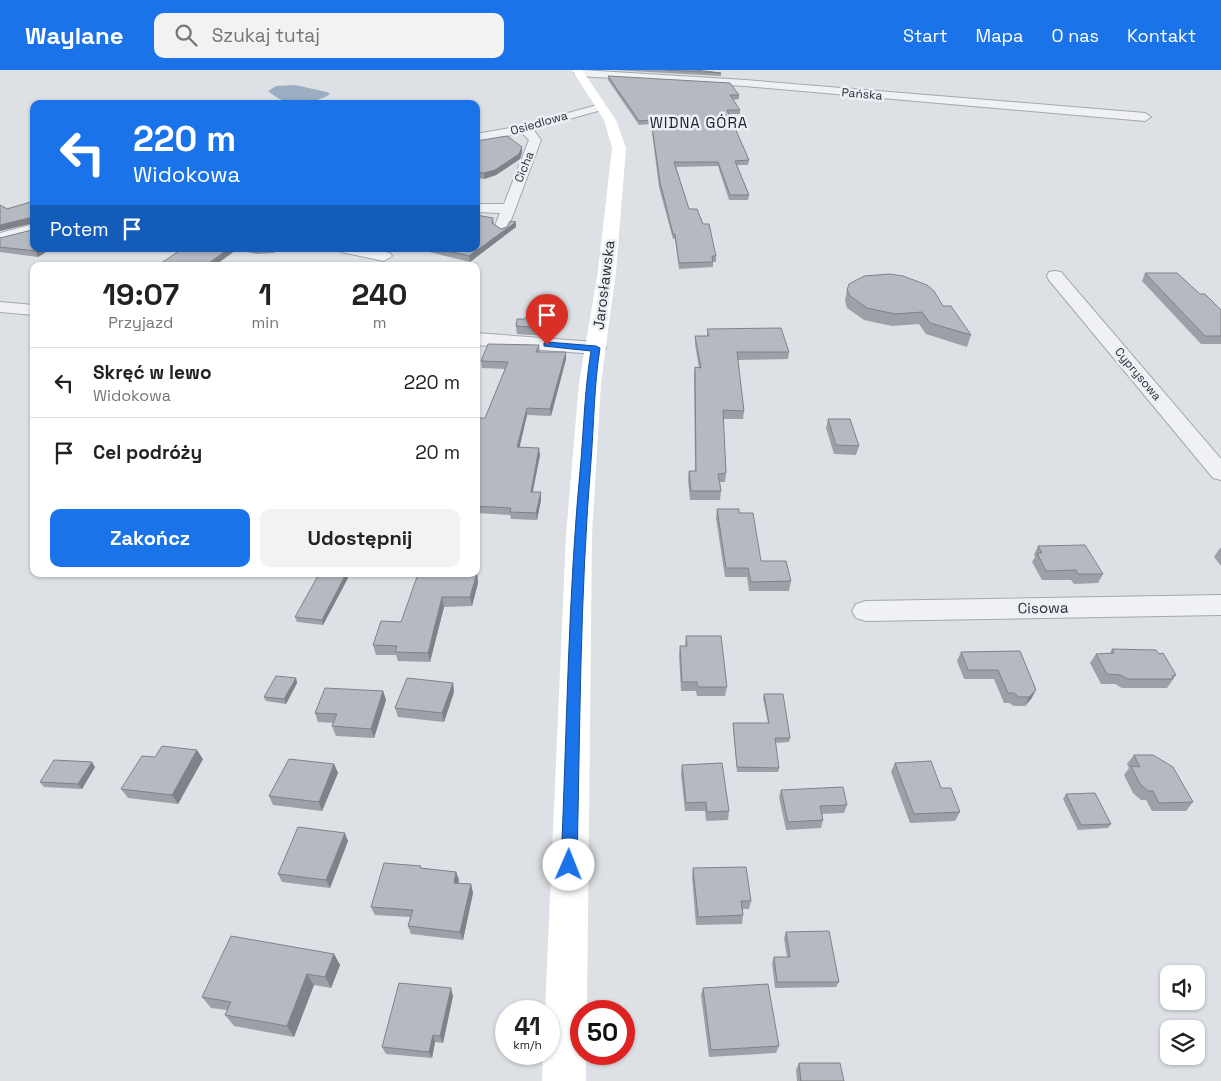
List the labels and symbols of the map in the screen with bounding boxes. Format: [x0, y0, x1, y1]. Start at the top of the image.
street label: Pańska [841, 84, 883, 104]
street label: Osiedlowa [509, 107, 570, 139]
district label: WIDNA GÓRA [650, 113, 748, 132]
street label: Cicha [511, 149, 537, 185]
street label: Jarosławska [589, 239, 618, 331]
pin [526, 294, 568, 345]
street label: Cyprysowa [1111, 344, 1165, 404]
street label: Cisowa [1017, 598, 1069, 617]
position arrow [542, 838, 594, 890]
speed limit sign: 50 [570, 1000, 635, 1065]

